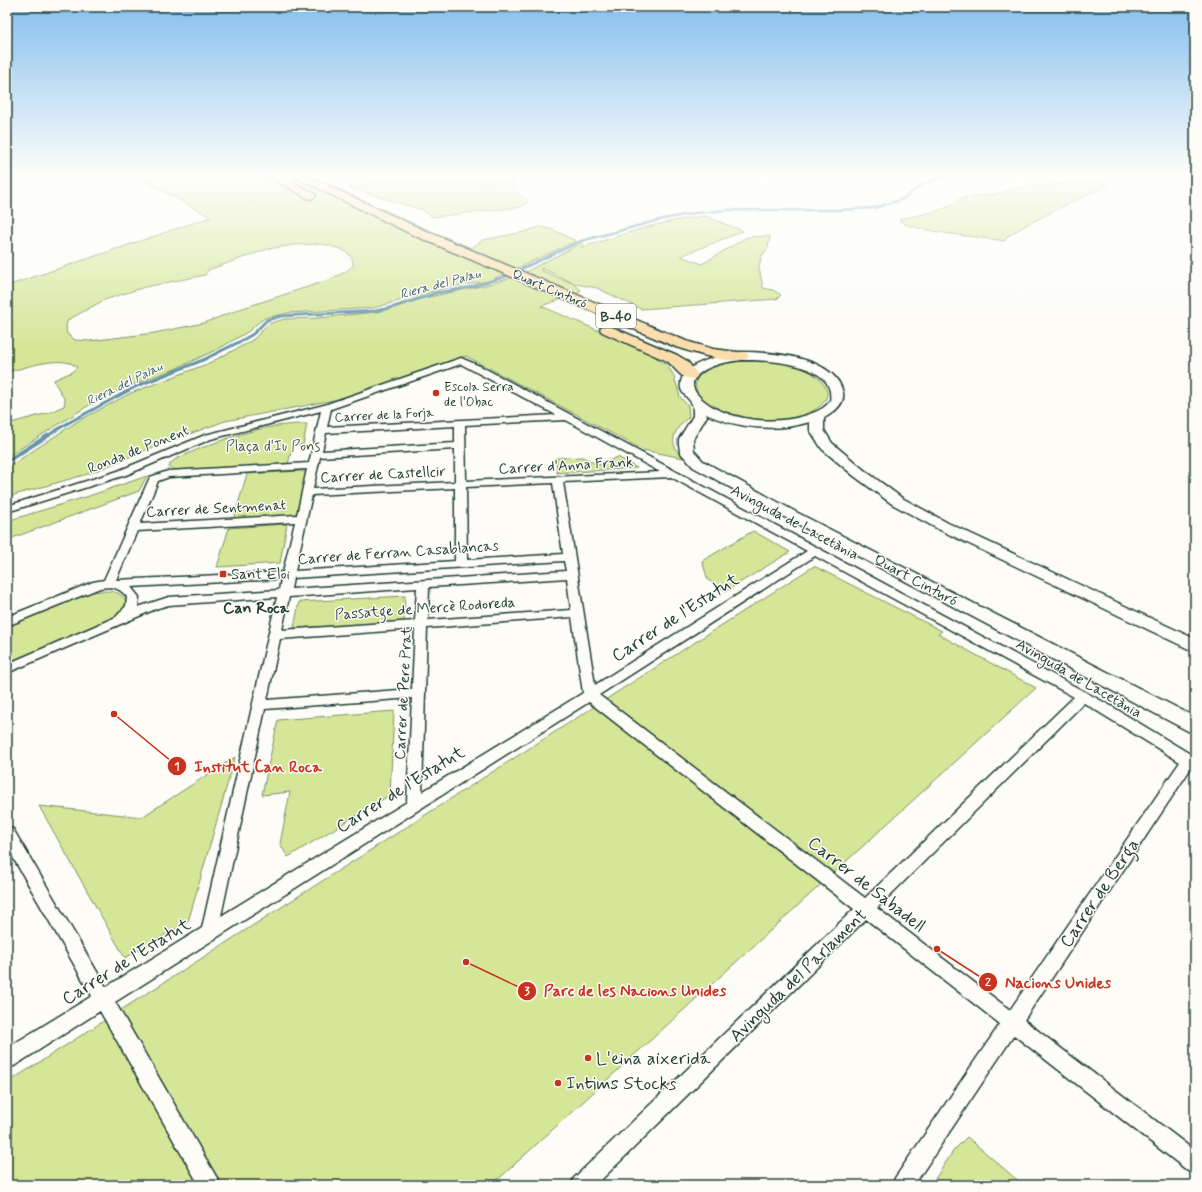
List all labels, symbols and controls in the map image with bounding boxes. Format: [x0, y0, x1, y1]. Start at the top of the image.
water label: Riera del Palau [398, 265, 484, 303]
street label: Quart Cinturó [509, 266, 590, 313]
road number: B-40 [596, 304, 636, 328]
water label: Riera del Palau [84, 358, 167, 410]
place label: Escola Serra de l'Obac [444, 379, 514, 411]
marker: Escola Serra de l'Obac [431, 388, 441, 398]
street label: Carrer de la Forja [334, 404, 434, 427]
street label: Ronda de Ponent [85, 420, 192, 479]
park label: Plaça d'Iu Pons [226, 437, 320, 457]
street label: Carrer d'Anna Frank [498, 452, 634, 480]
street label: Carrer de Castellcir [320, 462, 446, 488]
street label: Avinguda de Lacetània [727, 481, 862, 566]
street label: Carrer de Sentmenat [145, 495, 287, 523]
street label: Carrer de Ferran Casablancas [297, 536, 500, 570]
street label: Quart Cinturó [870, 550, 961, 611]
place label: Sant Eloi [231, 565, 290, 585]
street label: Carrer de l'Estatut [607, 567, 744, 668]
marker: Sant Eloi [218, 569, 228, 579]
street label: Passatge de Mercè Rodoreda [334, 593, 516, 626]
district label: Can Roca [223, 598, 289, 619]
street label: Carrer de Pere Prat [391, 626, 417, 760]
street label: Avinguda de Lacetània [1011, 635, 1145, 724]
street label: Carrer de l'Estatut [332, 740, 470, 839]
callout: Institut Can Roca [167, 752, 328, 780]
text: Institut Can Roca [194, 757, 322, 778]
text: 1 [174, 759, 180, 775]
street label: Carrer de Sabadell [802, 831, 930, 938]
street label: Carrer de Berga [1055, 834, 1147, 954]
street label: Avinguda del Parlament [725, 904, 873, 1048]
street label: Carrer de l'Estatut [58, 912, 196, 1011]
callout: Nacions Unides [978, 968, 1118, 996]
text: Nacions Unides [1005, 973, 1112, 994]
text: 2 [985, 975, 991, 991]
callout: Parc de les Nacions Unides [517, 977, 734, 1005]
text: Parc de les Nacions Unides [544, 981, 727, 1002]
text: 3 [524, 984, 530, 1000]
place label: L'eina aixerida [596, 1047, 711, 1071]
marker: L'eina aixerida [583, 1053, 593, 1063]
place label: Intims Stocks [566, 1072, 676, 1096]
marker: Intims Stocks [553, 1078, 563, 1088]

